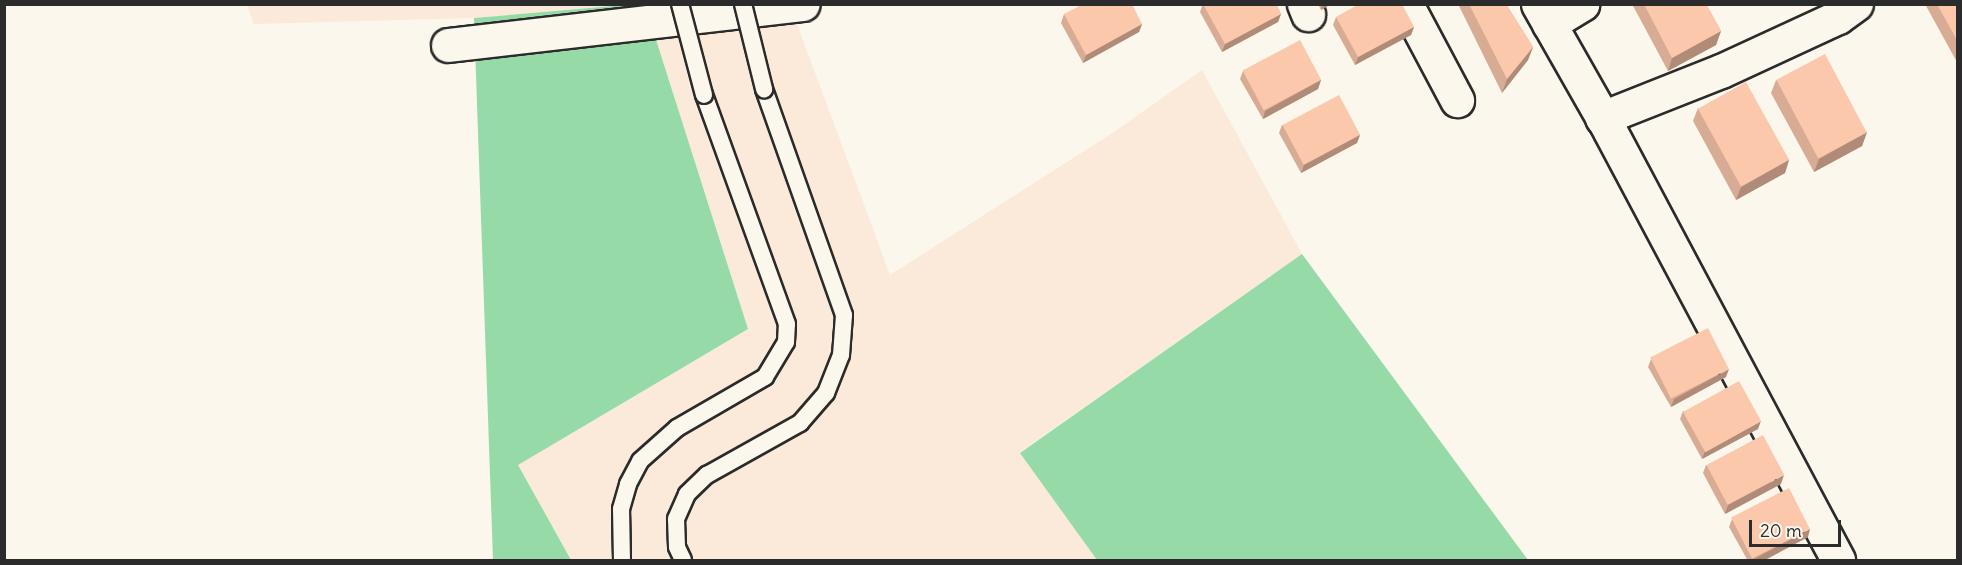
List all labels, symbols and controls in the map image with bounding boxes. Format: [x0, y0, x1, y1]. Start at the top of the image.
scale bar [1752, 508, 1844, 546]
text: 20 m [1760, 519, 1802, 542]

